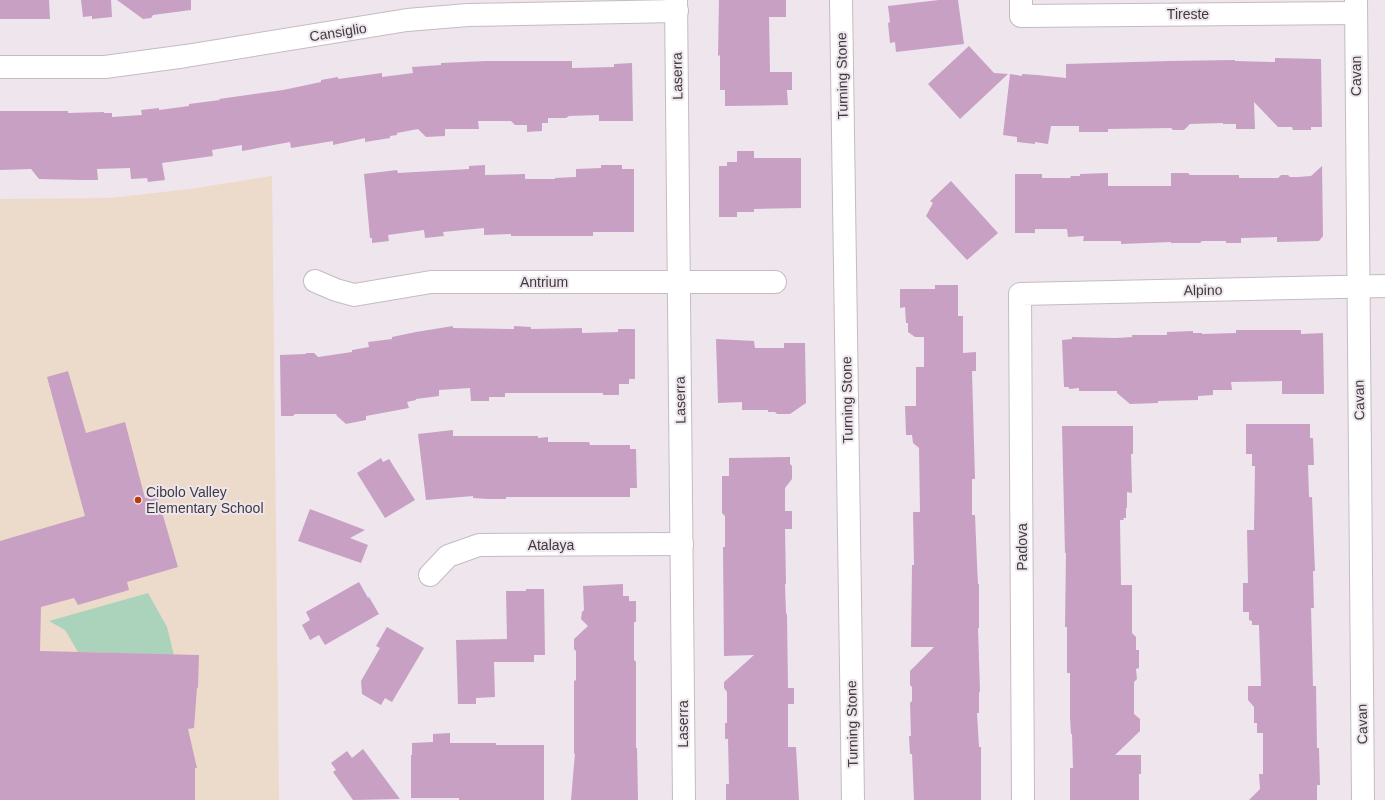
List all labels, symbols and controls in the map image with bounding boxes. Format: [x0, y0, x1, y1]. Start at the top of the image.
street label: Tireste [1167, 6, 1209, 22]
street label: Cansiglio [308, 20, 368, 44]
street label: Turning Stone [833, 32, 851, 120]
street label: Laserra [669, 52, 685, 100]
street label: Cavan [1348, 56, 1364, 96]
street label: Antrium [520, 274, 568, 290]
street label: Alpino [1183, 282, 1223, 298]
street label: Turning Stone [838, 356, 856, 444]
street label: Laserra [672, 376, 688, 424]
street label: Cavan [1351, 380, 1367, 420]
place label: Cibolo Valley Elementary School [146, 484, 264, 516]
marker: Cibolo Valley Elementary School [133, 495, 143, 505]
street label: Padova [1014, 523, 1030, 571]
street label: Atalaya [528, 537, 575, 553]
street label: Turning Stone [843, 680, 861, 768]
street label: Laserra [675, 700, 691, 748]
street label: Cavan [1354, 704, 1370, 744]

